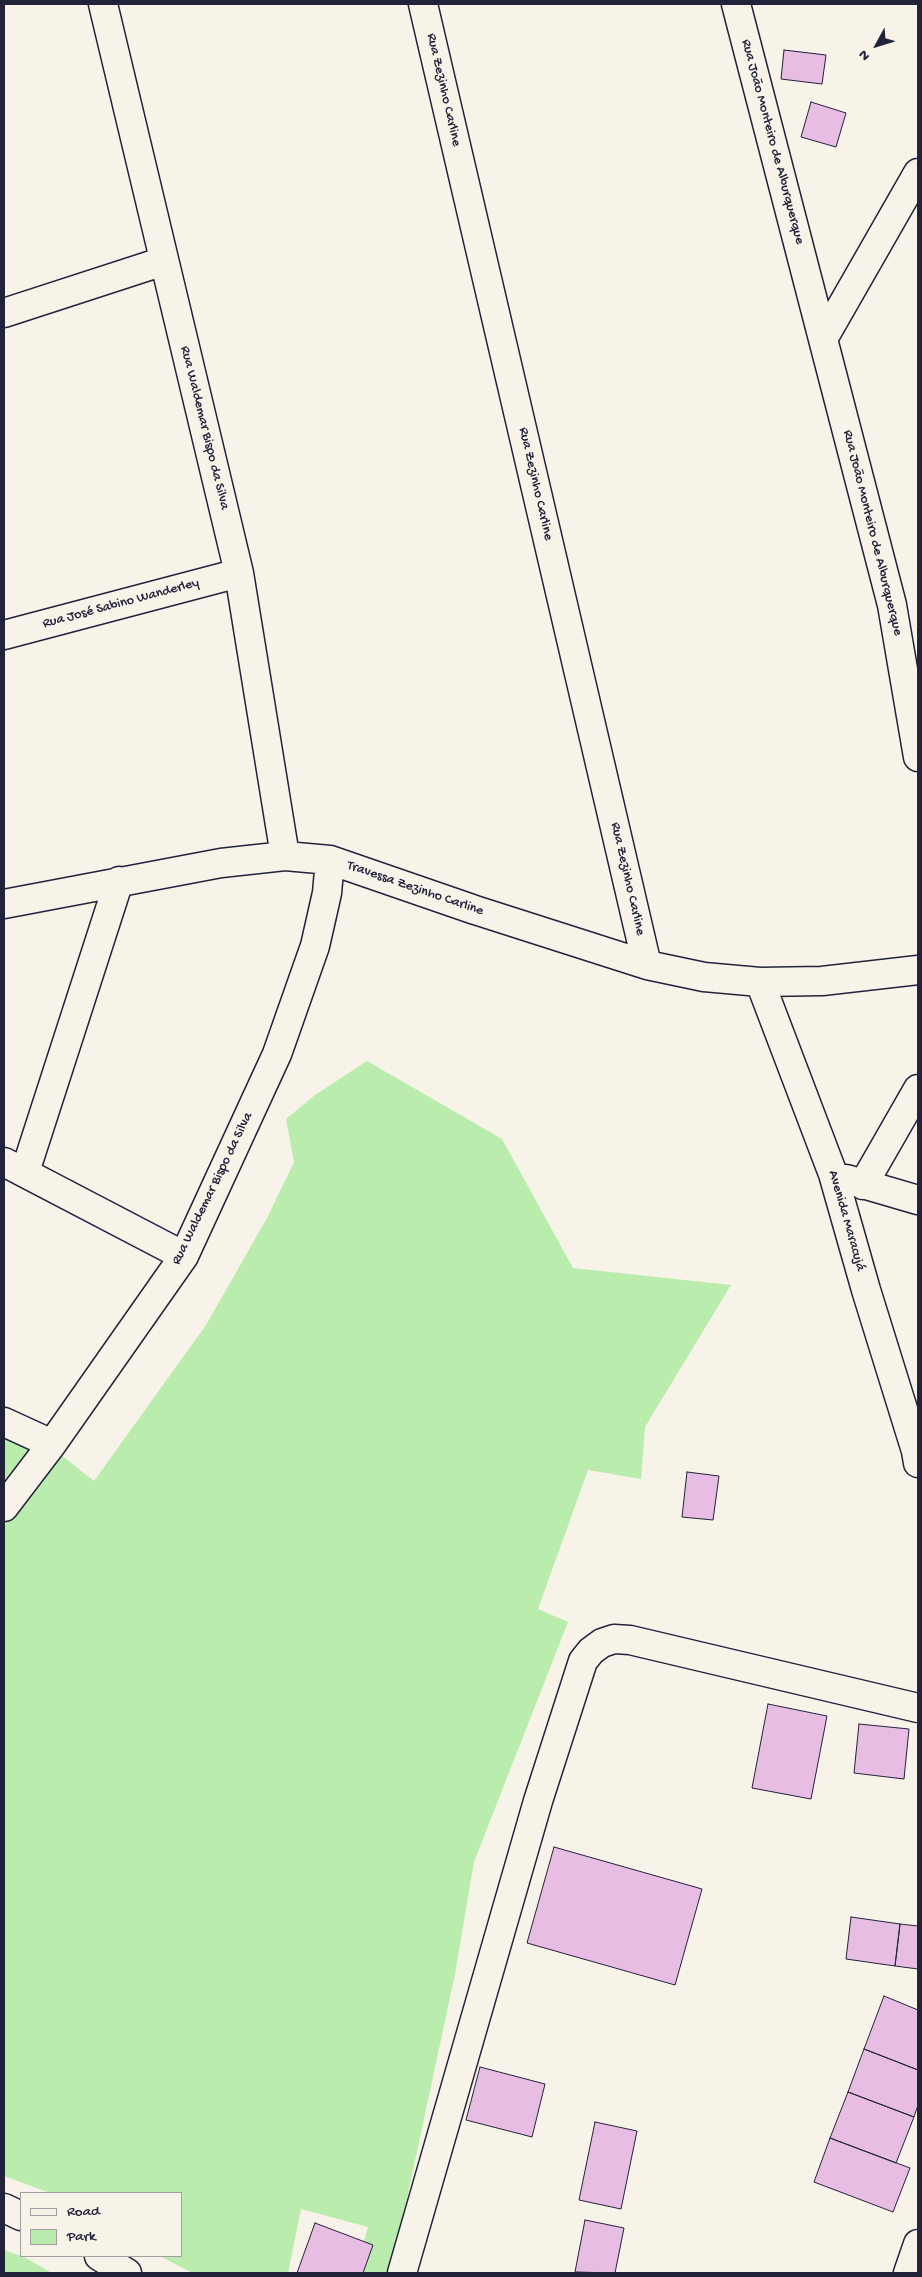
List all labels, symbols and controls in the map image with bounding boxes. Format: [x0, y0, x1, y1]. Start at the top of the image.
north arrow [852, 20, 902, 70]
street label: Rua Zezinho Carline [422, 32, 464, 148]
street label: Rua João Monteiro de Alburquerque [737, 38, 807, 246]
text: N [855, 46, 874, 64]
street label: Rua Waldemar Bispo da Silva [176, 345, 232, 511]
street label: Rua Zezinho Carline [514, 426, 556, 542]
street label: Rua João Monteiro de Alburquerque [838, 428, 906, 638]
street label: Rua José Sabino Wanderley [41, 575, 201, 633]
street label: Rua Zezinho Carline [606, 821, 648, 937]
street label: Travessa Zezinho Carline [344, 858, 486, 920]
street label: Rua Waldemar Bispo da Silva [169, 1110, 257, 1268]
street label: Avenida Maracujá [824, 1169, 868, 1273]
legend [20, 2192, 182, 2257]
text: Road [67, 2203, 100, 2221]
text: Park [67, 2228, 96, 2246]

